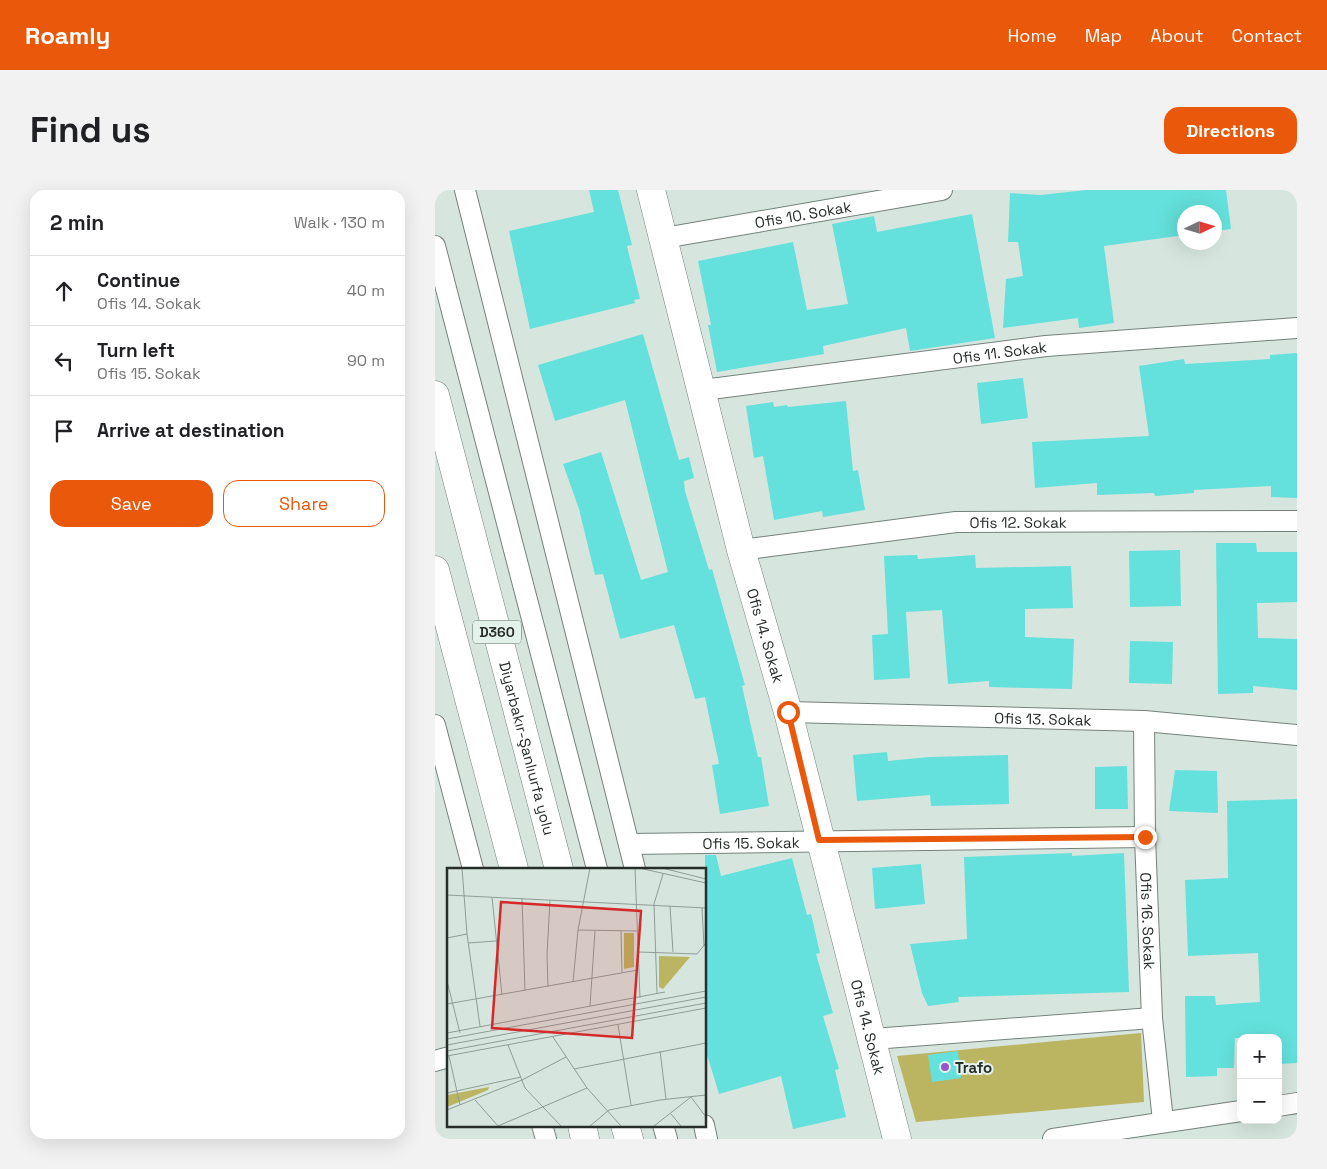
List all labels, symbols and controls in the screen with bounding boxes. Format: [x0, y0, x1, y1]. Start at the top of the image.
text: Roamly [25, 20, 110, 51]
text: Home [1008, 24, 1057, 47]
text: Map [1085, 24, 1122, 47]
text: About [1150, 24, 1204, 47]
text: Contact [1232, 24, 1302, 47]
button: Directions [1164, 107, 1297, 154]
text: Find us [30, 108, 151, 152]
street label: Ofis 10. Sokak [753, 196, 853, 232]
north arrow [1177, 205, 1222, 250]
text: 2 min [50, 209, 104, 236]
text: Walk · 130 m [294, 212, 385, 233]
text: Continue [97, 268, 180, 293]
icon: ahead [50, 277, 78, 305]
text: 40 m [347, 280, 385, 301]
text: Ofis 14. Sokak [97, 293, 201, 314]
street label: Ofis 11. Sokak [951, 337, 1048, 367]
text: Turn left [97, 338, 175, 363]
icon: left [50, 347, 78, 375]
text: 90 m [347, 350, 385, 371]
text: Ofis 15. Sokak [97, 363, 201, 384]
icon: arrive [50, 417, 78, 445]
text: Arrive at destination [97, 418, 285, 443]
button: Save [50, 480, 213, 527]
button: Share [223, 480, 385, 527]
street label: Ofis 12. Sokak [969, 512, 1067, 531]
street label: Ofis 14. Sokak [743, 586, 789, 685]
road number: D360 [473, 621, 521, 644]
street label: Diyarbakır-Şanlıurfa yolu [496, 659, 559, 837]
route start [777, 701, 800, 724]
street label: Ofis 13. Sokak [994, 708, 1092, 729]
route end [1134, 826, 1157, 849]
street label: Ofis 15. Sokak [702, 832, 800, 853]
inset map [447, 868, 706, 1126]
street label: Ofis 16. Sokak [1137, 872, 1160, 970]
street label: Ofis 14. Sokak [847, 977, 890, 1077]
map controls [1237, 1034, 1282, 1124]
button: + [1237, 1034, 1282, 1079]
place label: Trafo [955, 1058, 992, 1077]
marker: Trafo [939, 1061, 951, 1073]
button: − [1237, 1079, 1282, 1124]

